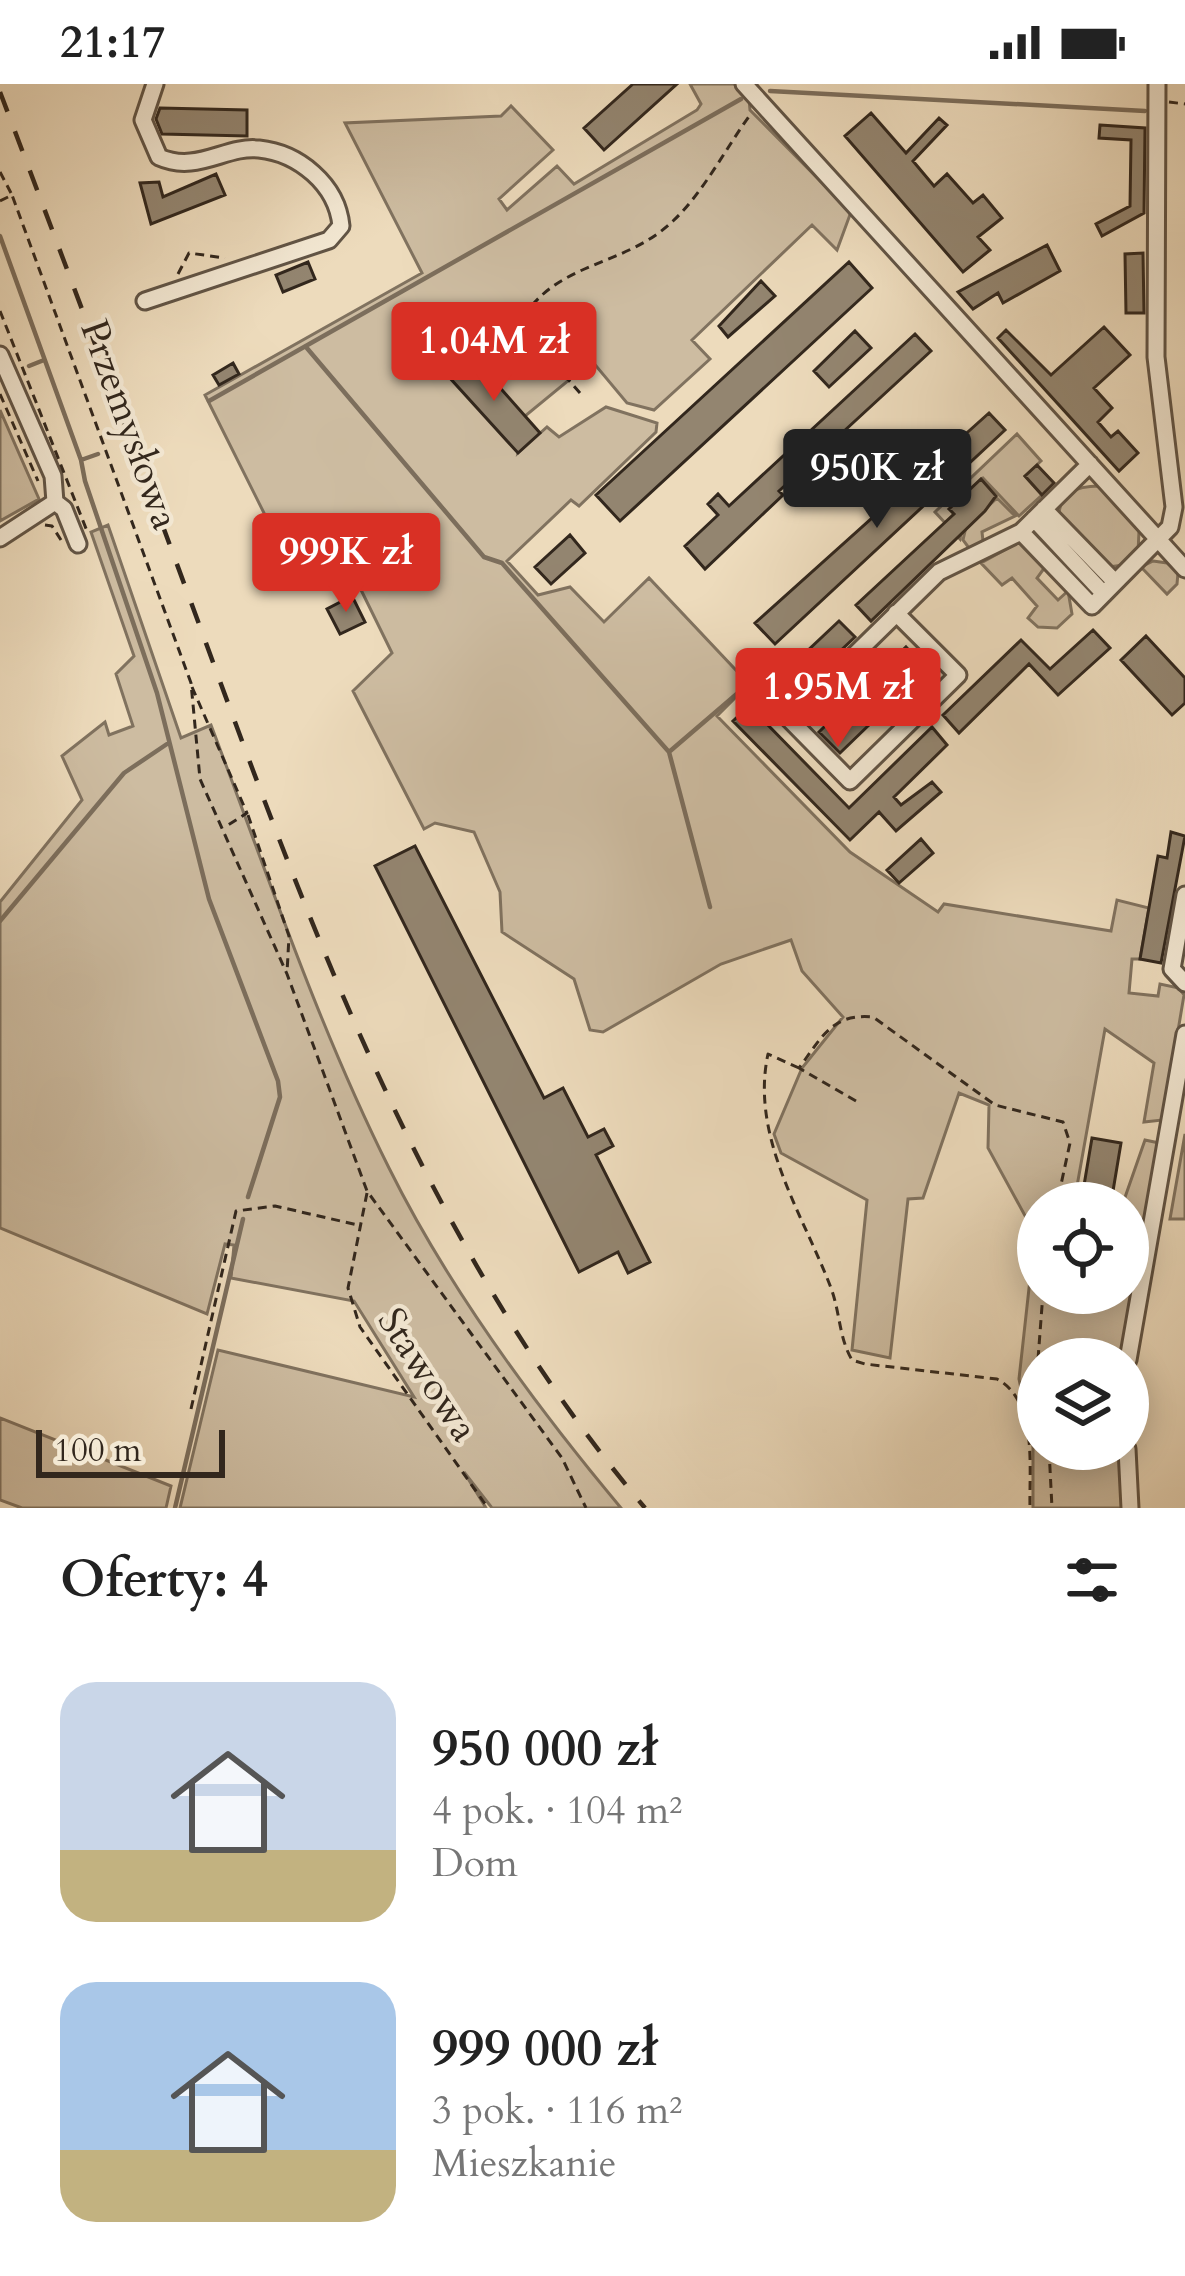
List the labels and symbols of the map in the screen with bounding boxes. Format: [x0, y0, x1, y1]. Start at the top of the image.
pin: 1.04M zł [370, 302, 618, 404]
street label: Przemysłowa [67, 313, 192, 537]
pin: 950K zł [766, 429, 988, 531]
pin: 999K zł [235, 513, 457, 615]
pin: 1.95M zł [714, 648, 962, 750]
street label: Stawowa [365, 1298, 491, 1452]
scale bar [36, 1424, 225, 1477]

